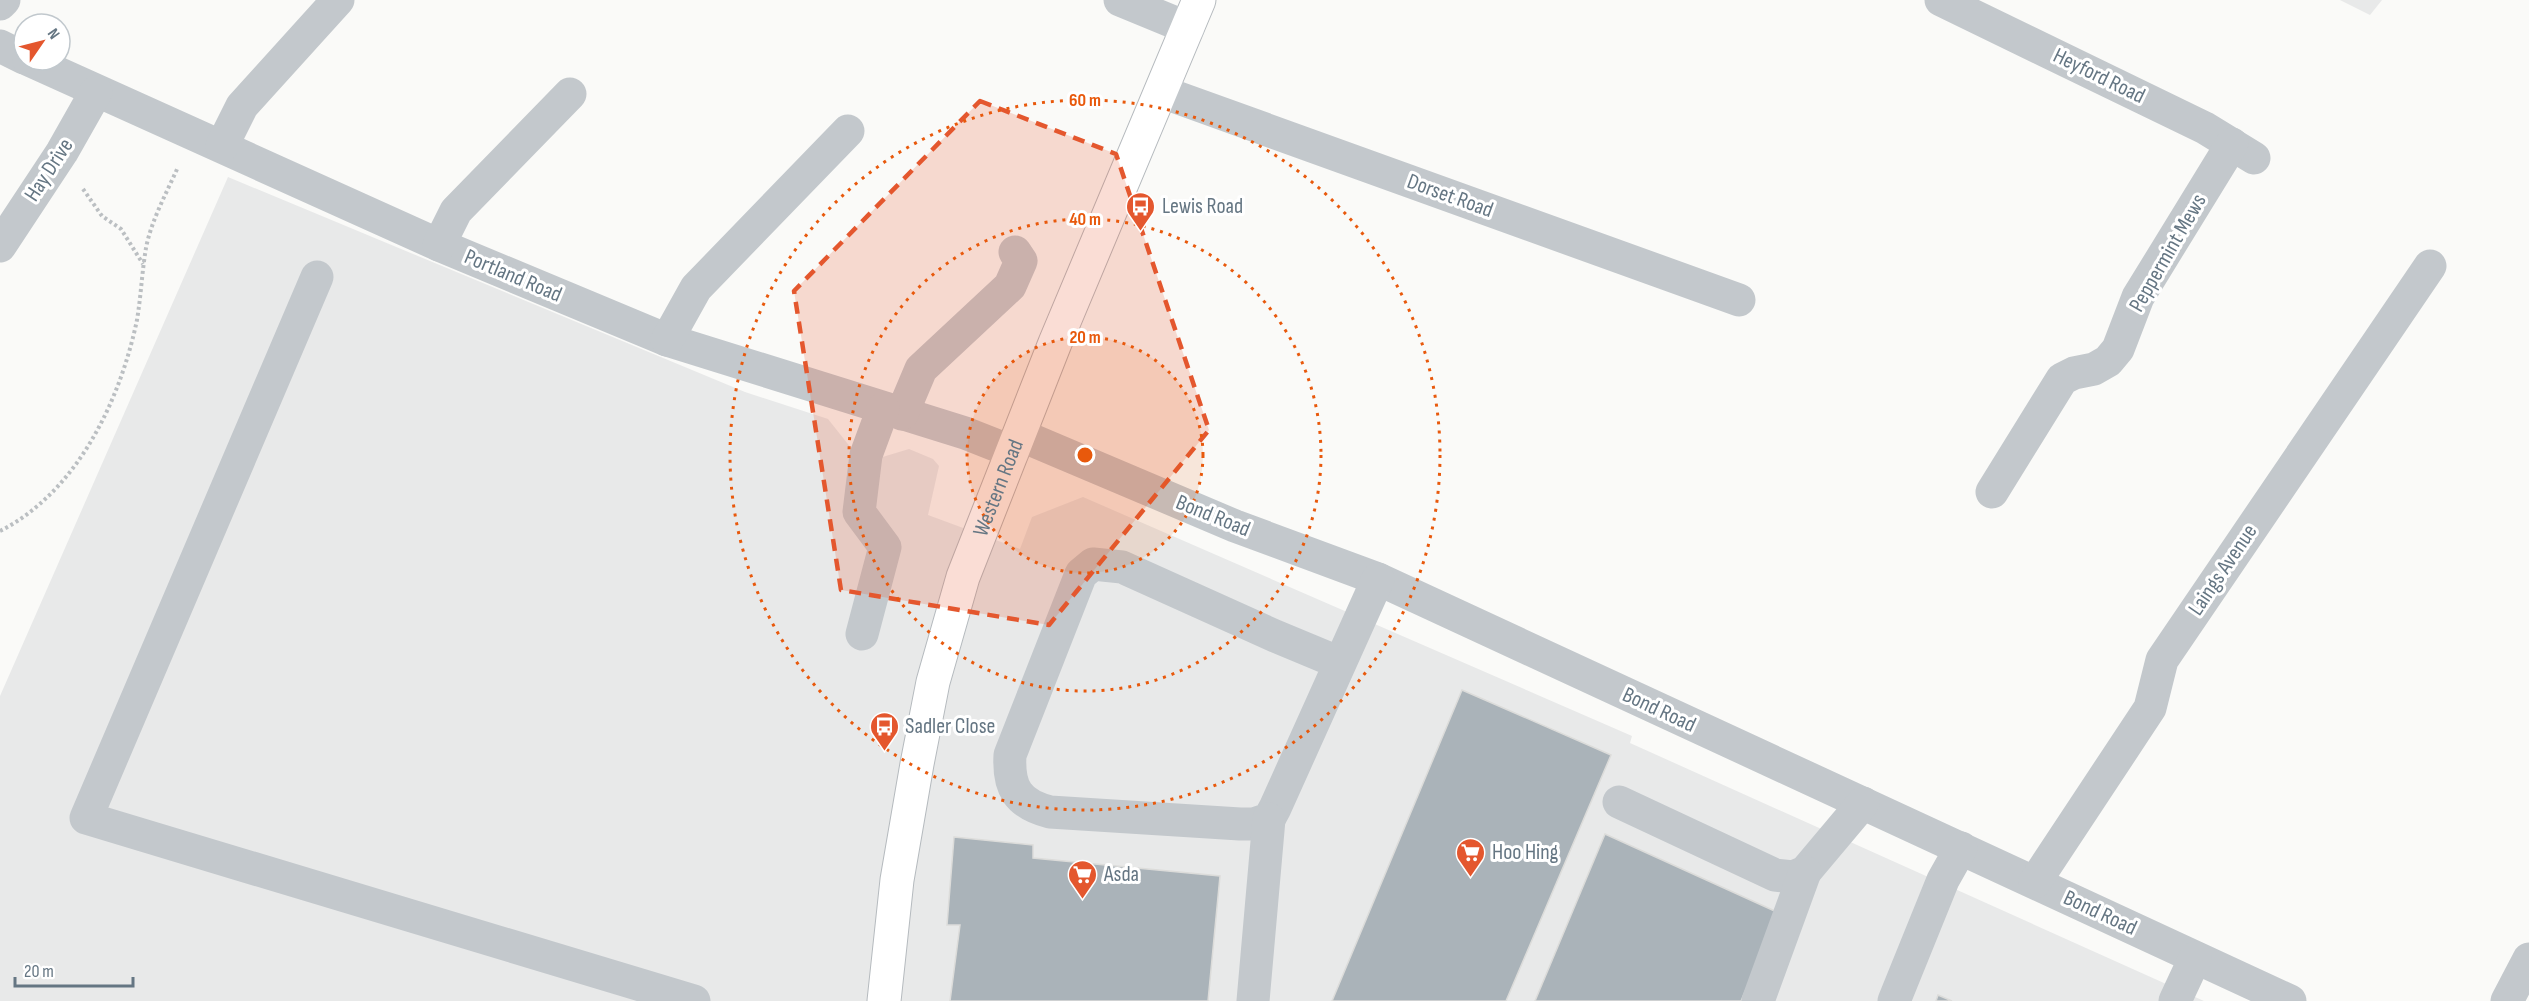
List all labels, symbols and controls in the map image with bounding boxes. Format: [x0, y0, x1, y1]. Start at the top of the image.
north arrow [12, 12, 72, 72]
text: N [43, 25, 63, 43]
street label: Heyford Road [2049, 42, 2149, 110]
text: 60 m [1069, 90, 1101, 111]
street label: Hay Drive [19, 133, 79, 207]
street label: Dorset Road [1403, 168, 1497, 224]
street label: Peppermint Mews [2123, 189, 2213, 317]
bus stop icon: Lewis Road [1125, 190, 1157, 232]
place label: Lewis Road [1162, 193, 1243, 220]
text: 40 m [1069, 209, 1101, 230]
street label: Portland Road [460, 243, 566, 309]
text: 20 m [1069, 327, 1101, 348]
street label: Western Road [967, 435, 1029, 540]
centre of rings [1075, 445, 1095, 465]
street label: Bond Road [1172, 489, 1254, 543]
street label: Laings Avenue [2183, 519, 2263, 621]
street label: Bond Road [1618, 681, 1700, 739]
bus stop icon: Sadler Close [868, 710, 900, 752]
place label: Sadler Close [905, 713, 995, 740]
supermarket icon: Hoo Hing [1455, 836, 1487, 878]
place label: Hoo Hing [1492, 839, 1559, 866]
supermarket icon: Asda [1067, 858, 1099, 900]
place label: Asda [1103, 861, 1139, 888]
street label: Bond Road [2059, 884, 2141, 942]
scale bar [15, 950, 134, 988]
text: 20 m [24, 961, 54, 982]

